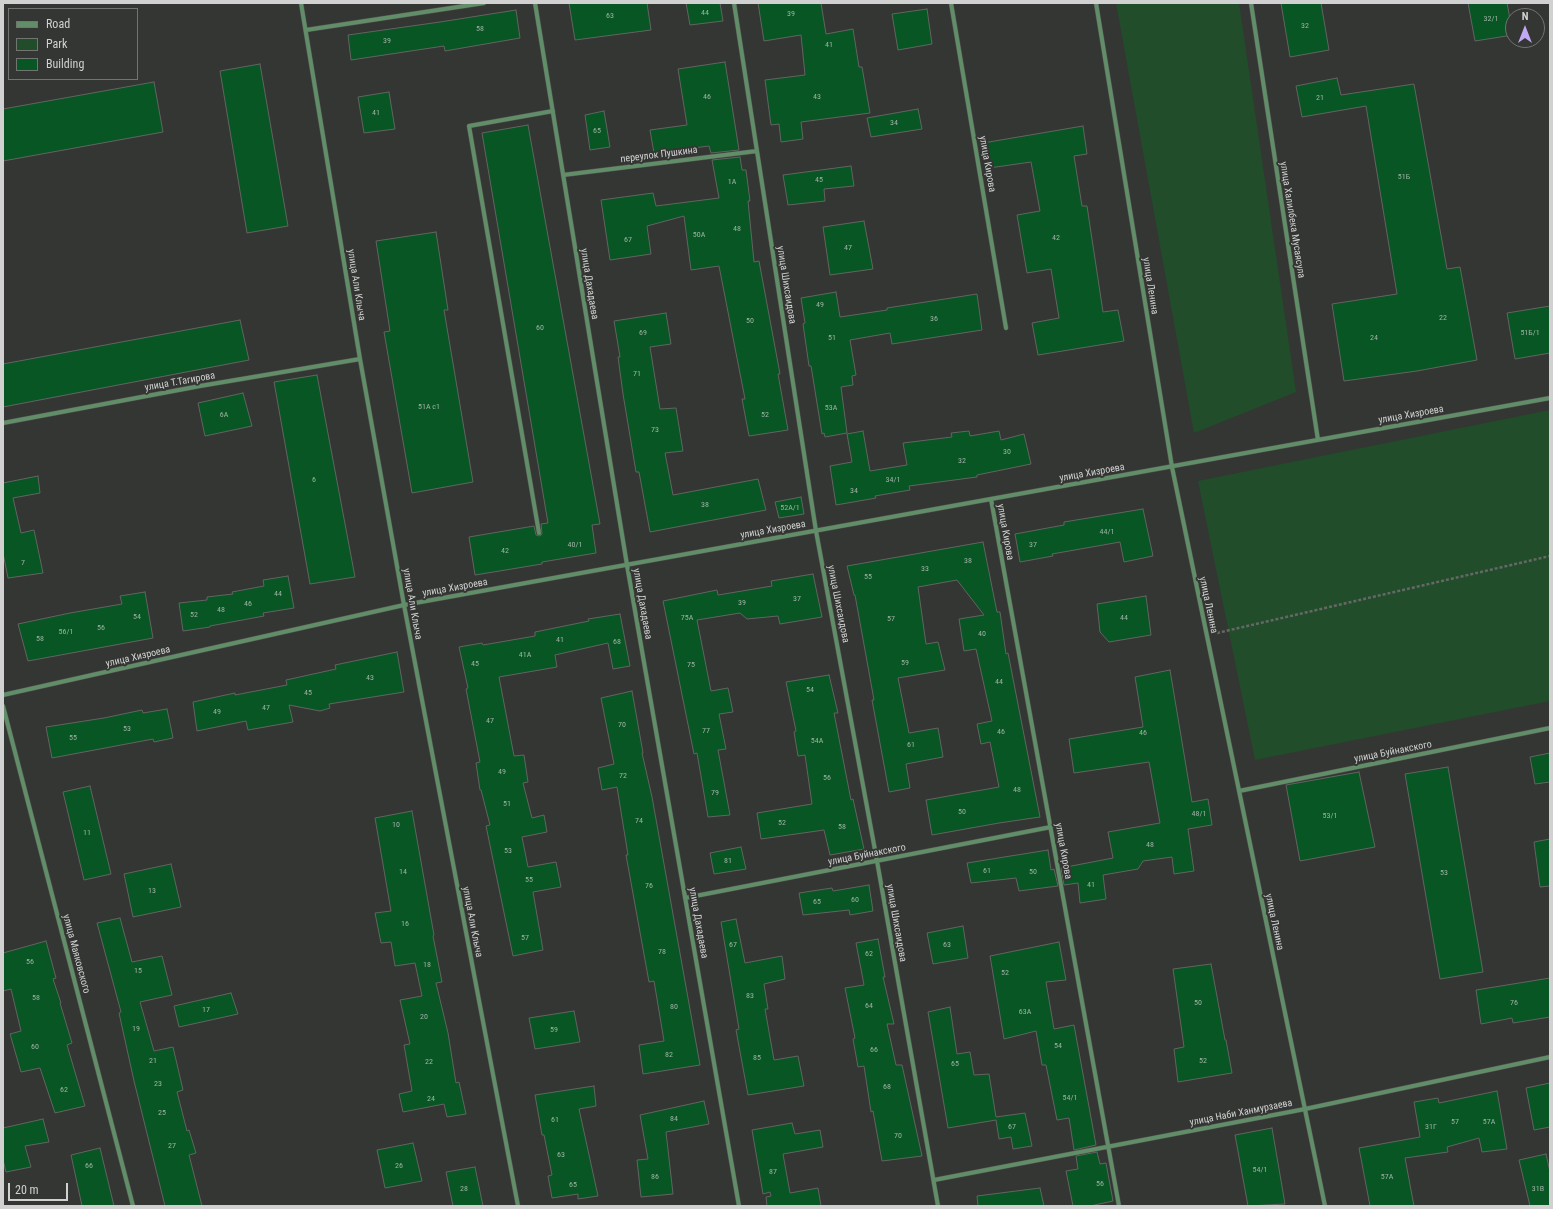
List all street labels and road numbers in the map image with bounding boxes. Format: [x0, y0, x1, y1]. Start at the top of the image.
street label: улица Кирова [976, 135, 998, 193]
street label: переулок Пушкина [620, 144, 698, 166]
street label: улица Халилбека Мусаясула [1277, 161, 1307, 279]
street label: улица Шихсаидова [774, 245, 798, 325]
street label: улица Дахадаева [577, 248, 601, 320]
street label: улица Али Клыча [344, 249, 368, 321]
street label: улица Ленина [1140, 257, 1160, 315]
street label: улица Т.Тагирова [144, 370, 216, 394]
street label: улица Хизроева [1377, 403, 1445, 427]
street label: улица Хизроева [1058, 461, 1126, 485]
street label: улица Кирова [994, 503, 1016, 561]
street label: улица Хизроева [739, 518, 807, 542]
street label: улица Шихсаидова [825, 564, 851, 644]
street label: улица Али Клыча [400, 568, 424, 640]
street label: улица Дахадаева [630, 568, 654, 640]
street label: улица Хизроева [421, 576, 489, 600]
street label: улица Ленина [1196, 576, 1220, 634]
street label: улица Хизроева [104, 644, 172, 670]
street label: улица Буйнакского [1353, 739, 1433, 765]
street label: улица Кирова [1052, 822, 1074, 880]
street label: улица Буйнакского [827, 842, 907, 868]
street label: улица Шихсаидова [883, 883, 909, 963]
street label: улица Али Клыча [459, 886, 485, 958]
street label: улица Дахадаева [686, 887, 710, 959]
street label: улица Ленина [1262, 893, 1286, 951]
street label: улица Маяковского [60, 913, 92, 995]
street label: улица Наби Ханмурзаева [1189, 1097, 1293, 1129]

